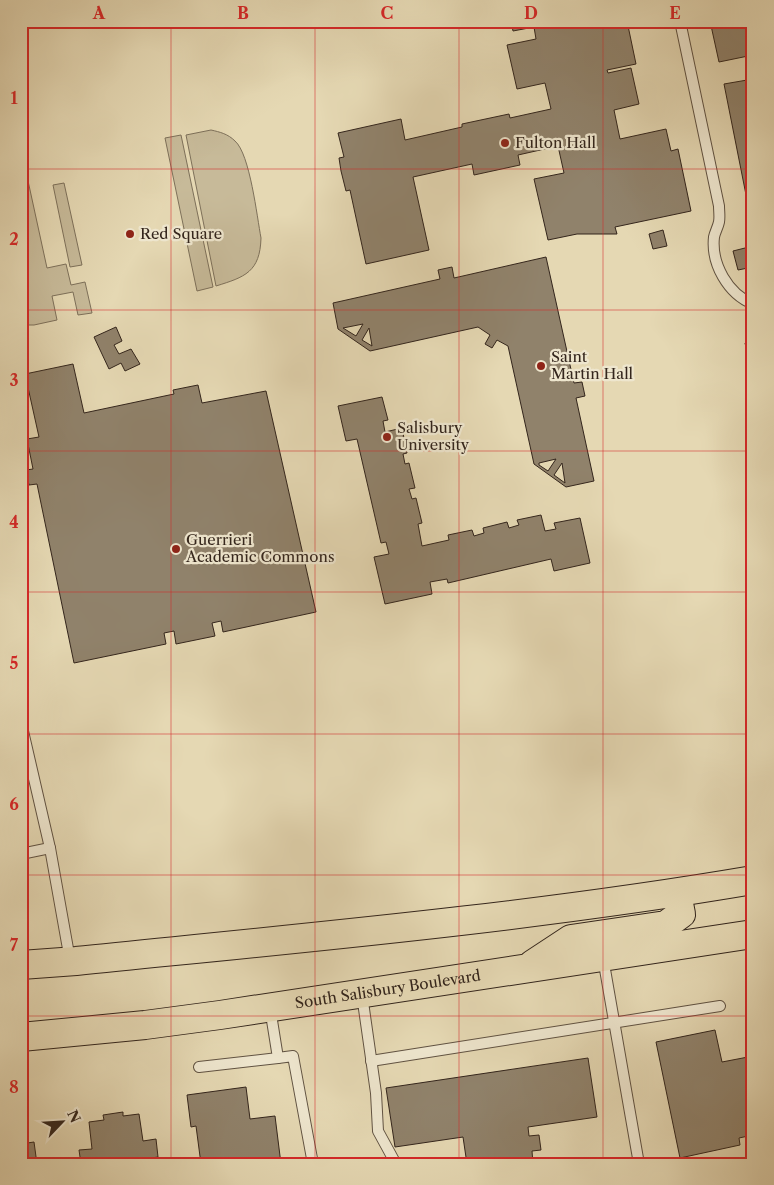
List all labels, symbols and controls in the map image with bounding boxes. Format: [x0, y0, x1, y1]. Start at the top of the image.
text: A [92, 3, 106, 23]
text: B [237, 3, 249, 23]
text: C [381, 3, 393, 23]
text: D [524, 3, 538, 23]
text: E [669, 3, 681, 23]
text: 1 [10, 88, 18, 108]
place label: Fulton Hall [515, 133, 596, 152]
marker: Fulton Hall [499, 137, 511, 149]
place label: Red Square [140, 224, 222, 243]
marker: Red Square [124, 228, 136, 240]
text: 2 [9, 229, 19, 249]
place label: Saint Martin Hall [551, 347, 634, 383]
marker: Saint Martin Hall [535, 360, 547, 372]
text: 3 [9, 370, 19, 390]
place label: Salisbury University [397, 418, 470, 454]
marker: Salisbury University [381, 431, 393, 443]
text: 4 [9, 512, 19, 532]
place label: Guerrieri Academic Commons [185, 530, 334, 566]
marker: Guerrieri Academic Commons [170, 543, 182, 555]
text: 5 [10, 653, 19, 673]
text: 6 [9, 794, 19, 814]
text: 7 [10, 935, 19, 955]
street label: South Salisbury Boulevard [294, 966, 482, 1012]
text: 8 [9, 1077, 19, 1097]
north arrow [38, 1098, 88, 1148]
text: N [63, 1107, 85, 1126]

